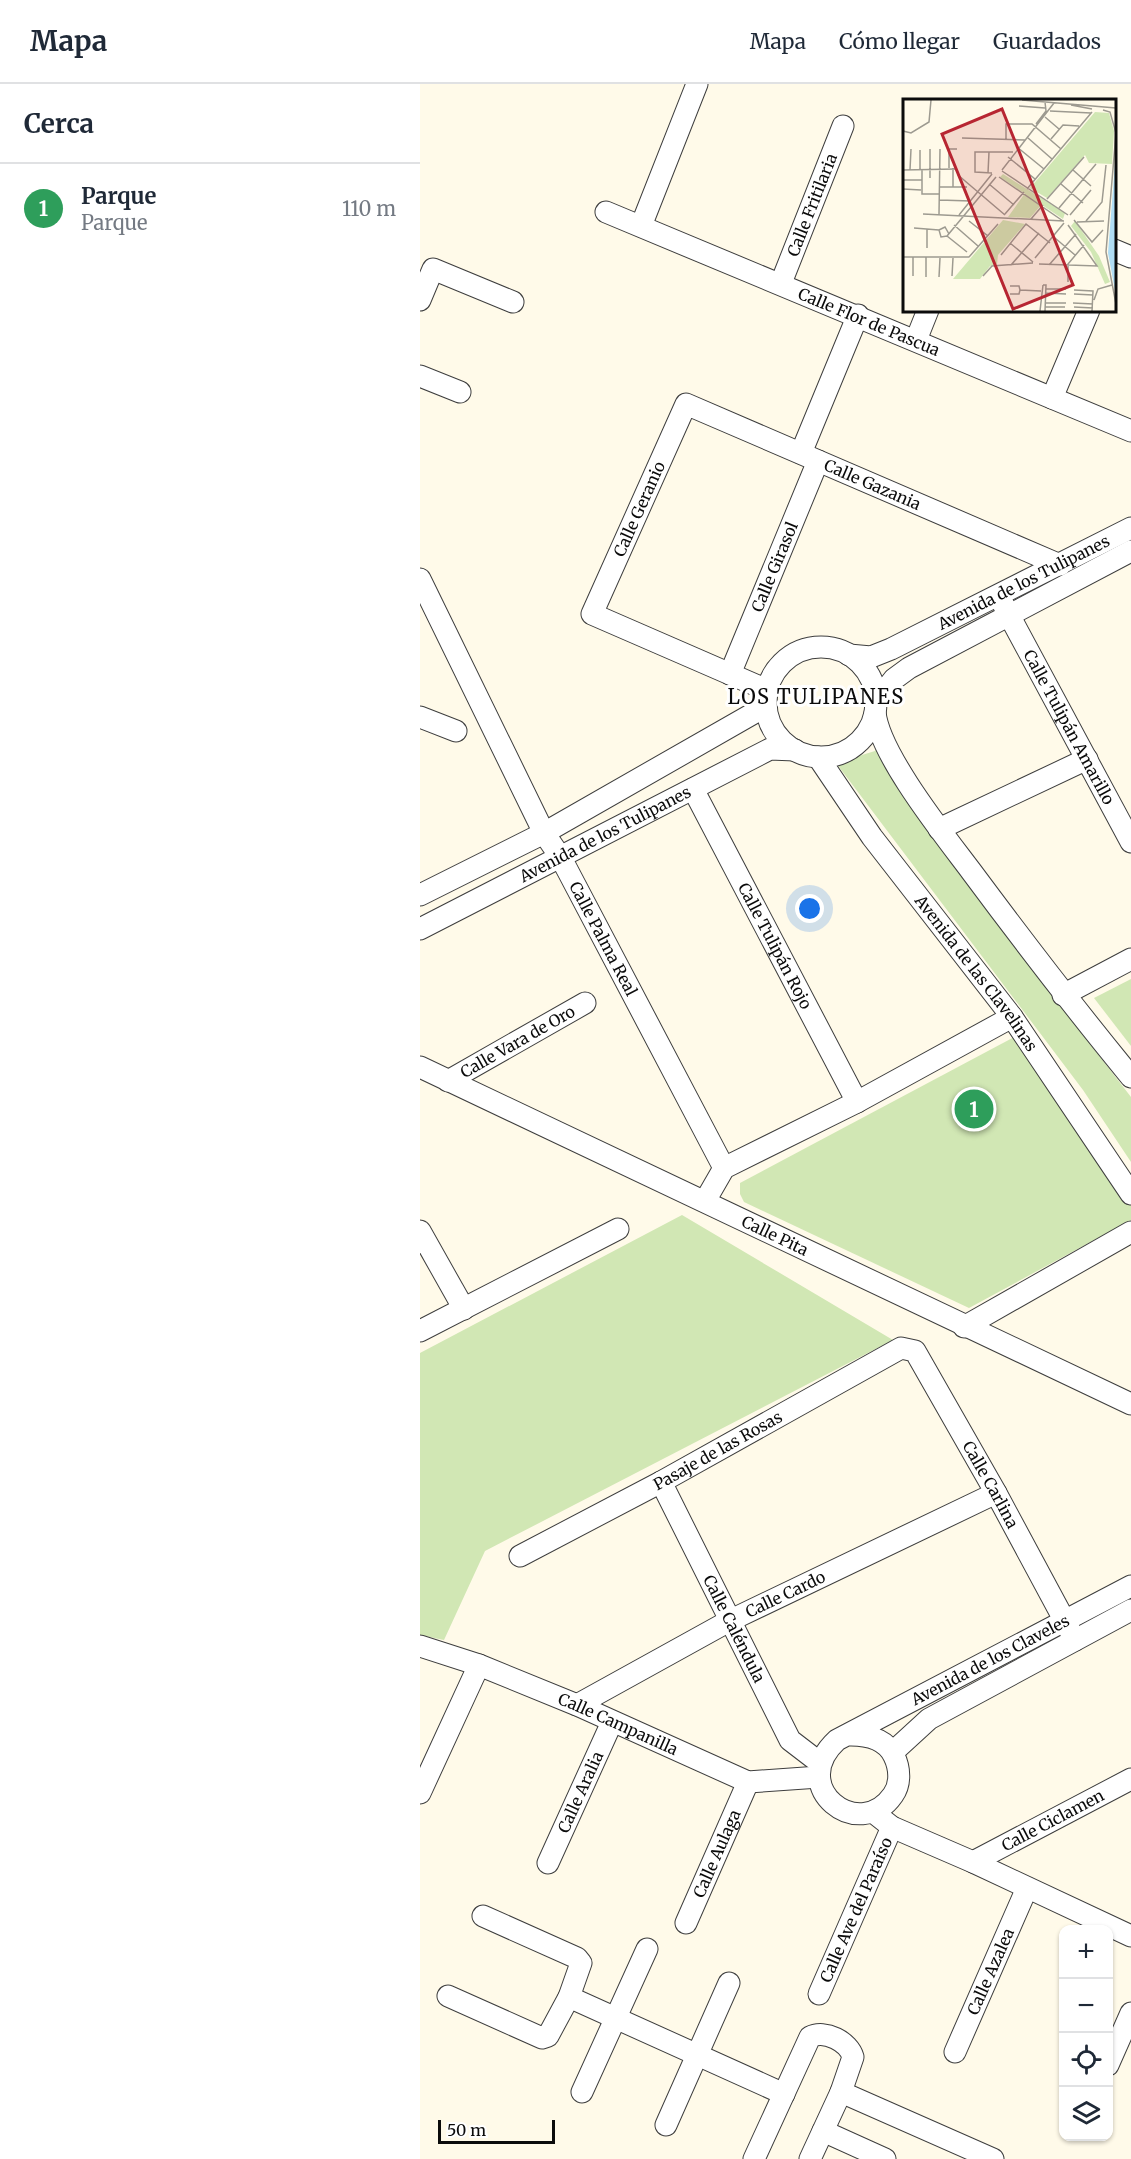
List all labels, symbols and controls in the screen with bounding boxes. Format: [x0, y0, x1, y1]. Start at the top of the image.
text: Mapa [30, 23, 107, 59]
text: Mapa [750, 28, 806, 55]
text: Cómo llegar [839, 28, 960, 55]
text: Guardados [993, 28, 1101, 55]
inset map [903, 99, 1116, 312]
text: Cerca [24, 107, 94, 140]
street label: Calle Fritilaria [783, 150, 841, 259]
text: Parque [81, 182, 156, 210]
text: 1 [39, 196, 48, 221]
text: 110 m [342, 196, 396, 221]
text: Parque [81, 210, 147, 235]
street label: Calle Flor de Pascua [795, 283, 943, 360]
street label: Calle Gazania [821, 455, 924, 514]
street label: Calle Geranio [609, 458, 669, 560]
street label: Calle Girasol [747, 519, 802, 615]
street label: Avenida de los Tulipanes [933, 530, 1113, 634]
street label: Calle Tulipán Amarillo [1020, 646, 1119, 808]
district label: LOS TULIPANES [727, 684, 905, 709]
street label: Avenida de los Tulipanes [515, 781, 694, 887]
street label: Calle Palma Real [565, 878, 642, 999]
street label: Calle Tulipán Rojo [734, 879, 816, 1012]
street label: Avenida de las Clavelinas [910, 890, 1042, 1055]
your location [795, 894, 824, 923]
street label: Calle Vara de Oro [457, 1001, 578, 1082]
pin: 1 [954, 1086, 994, 1132]
street label: Calle Pita [739, 1211, 812, 1260]
street label: Pasaje de las Rosas [650, 1406, 786, 1494]
street label: Calle Carlina [958, 1437, 1023, 1532]
street label: Calle Cardo [742, 1566, 828, 1622]
street label: Calle Caléndula [699, 1572, 770, 1686]
street label: Avenida de los Claveles [907, 1610, 1073, 1710]
street label: Calle Campanilla [555, 1688, 681, 1759]
street label: Calle Aralia [553, 1748, 608, 1836]
street label: Calle Ciclamen [998, 1785, 1108, 1855]
street label: Calle Aulaga [689, 1806, 745, 1901]
street label: Calle Ave del Paraíso [815, 1834, 896, 1985]
street label: Calle Azalea [963, 1925, 1018, 2018]
map controls [1059, 1925, 1113, 2141]
button: + [1059, 1925, 1113, 1979]
button: − [1059, 1979, 1113, 2033]
button: locate [1059, 2033, 1113, 2087]
button: layers [1059, 2087, 1113, 2141]
scale bar [438, 2117, 555, 2144]
text: 50 m [447, 2120, 486, 2140]

